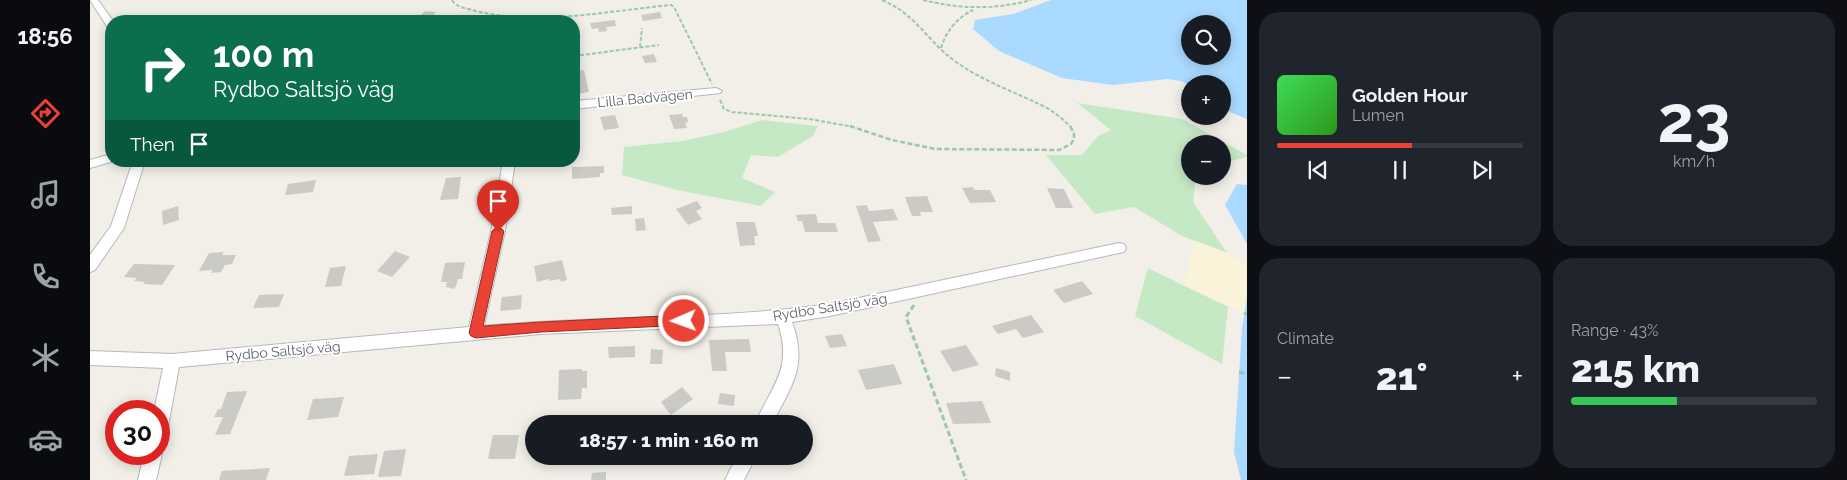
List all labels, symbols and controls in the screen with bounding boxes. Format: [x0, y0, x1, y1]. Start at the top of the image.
map controls [1181, 15, 1231, 185]
button: search [1181, 15, 1231, 65]
text: 18:56 [17, 23, 73, 49]
text: 100 m [213, 34, 314, 75]
icon: right [130, 35, 195, 100]
button: + [1181, 75, 1231, 125]
text: Rydbo Saltsjö väg [213, 76, 394, 102]
text: 23 [1658, 81, 1730, 157]
text: Golden Hour [1352, 84, 1468, 106]
street label: Lilla Badvägen [597, 86, 693, 110]
icon: directions [28, 96, 63, 131]
text: Lumen [1352, 106, 1404, 125]
icon: arrive [185, 130, 213, 158]
text: Then [130, 133, 175, 155]
button: − [1181, 135, 1231, 185]
text: km/h [1673, 152, 1715, 171]
icon: previous [1304, 156, 1332, 184]
icon: pause [1386, 156, 1414, 184]
icon: next [1468, 156, 1496, 184]
icon: music [28, 177, 63, 212]
pin [477, 180, 519, 231]
icon: arrive [484, 187, 512, 215]
icon: phone [28, 259, 63, 294]
street label: Rydbo Saltsjö väg [772, 290, 888, 324]
position arrow [657, 294, 709, 346]
text: Range · 43% [1571, 321, 1659, 340]
text: Climate [1277, 329, 1334, 348]
street label: Rydbo Saltsjö väg [225, 338, 341, 364]
icon: climate [28, 340, 63, 375]
text: 215 km [1571, 346, 1700, 391]
text: 21° [1376, 354, 1428, 399]
text: − [1277, 360, 1292, 393]
text: + [1511, 360, 1523, 393]
speed limit sign: 30 [105, 400, 170, 465]
icon: car [28, 422, 63, 457]
text: 18:57 · 1 min · 160 m [580, 429, 758, 451]

